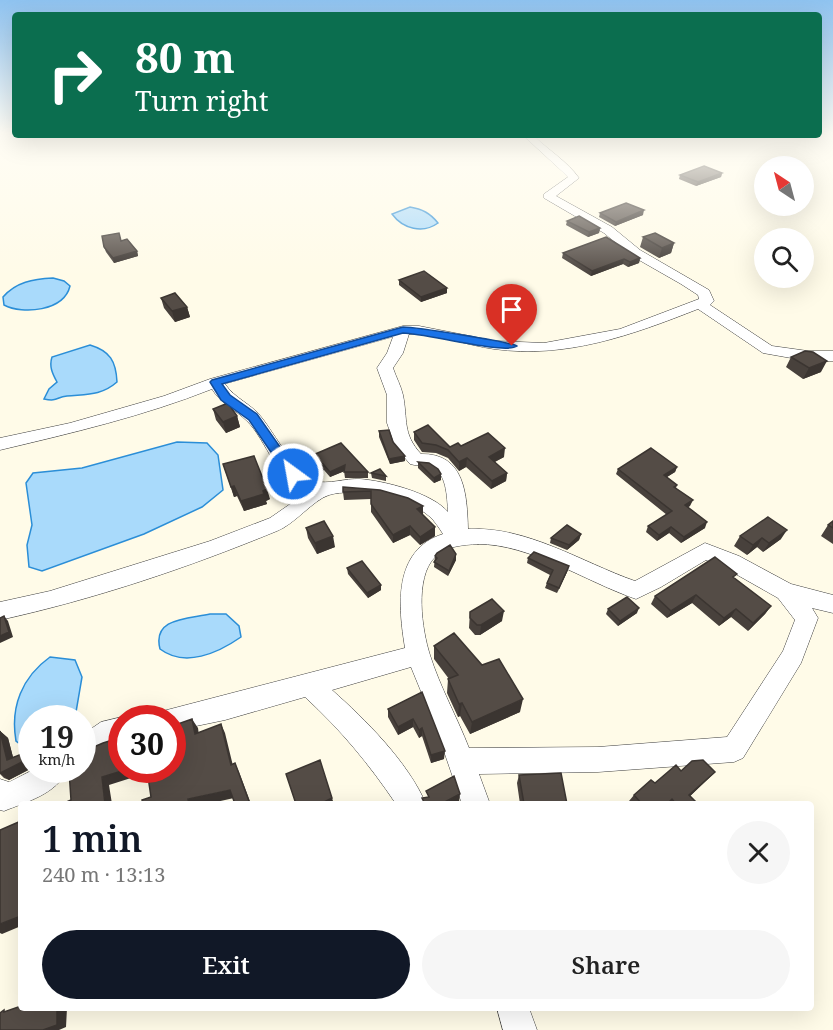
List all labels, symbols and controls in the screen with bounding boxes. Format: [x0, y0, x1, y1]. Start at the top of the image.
text: 80 m [135, 28, 235, 85]
icon: right [36, 36, 114, 114]
text: Turn right [135, 82, 268, 119]
north arrow [754, 156, 814, 216]
map controls [754, 156, 814, 288]
button: search [754, 228, 814, 288]
pin [486, 284, 537, 346]
icon: arrive [495, 293, 528, 326]
position arrow [261, 442, 325, 506]
speed limit sign: 30 [108, 705, 186, 783]
text: 19 [40, 716, 74, 757]
text: km/h [39, 749, 75, 769]
text: 1 min [42, 814, 143, 863]
button: close [727, 821, 790, 884]
text: 240 m · 13:13 [42, 861, 165, 888]
button: Exit [42, 930, 410, 999]
button: Share [422, 930, 790, 999]

